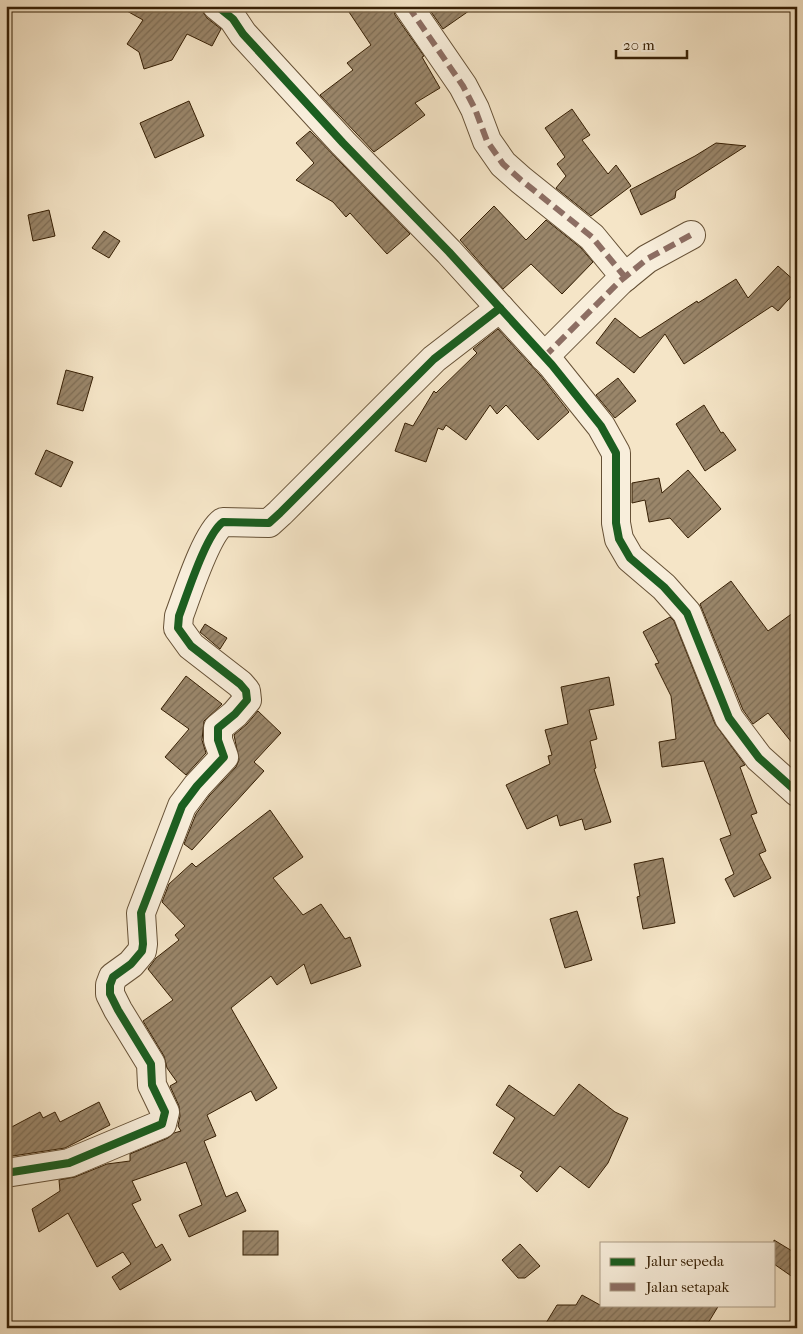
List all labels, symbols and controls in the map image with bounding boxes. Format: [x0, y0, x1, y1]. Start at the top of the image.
scale bar [616, 28, 687, 60]
text: 20 m [623, 36, 655, 54]
legend [600, 1242, 776, 1306]
text: Jalur sepeda [645, 1252, 725, 1270]
text: Jalan setapak [645, 1278, 730, 1296]

